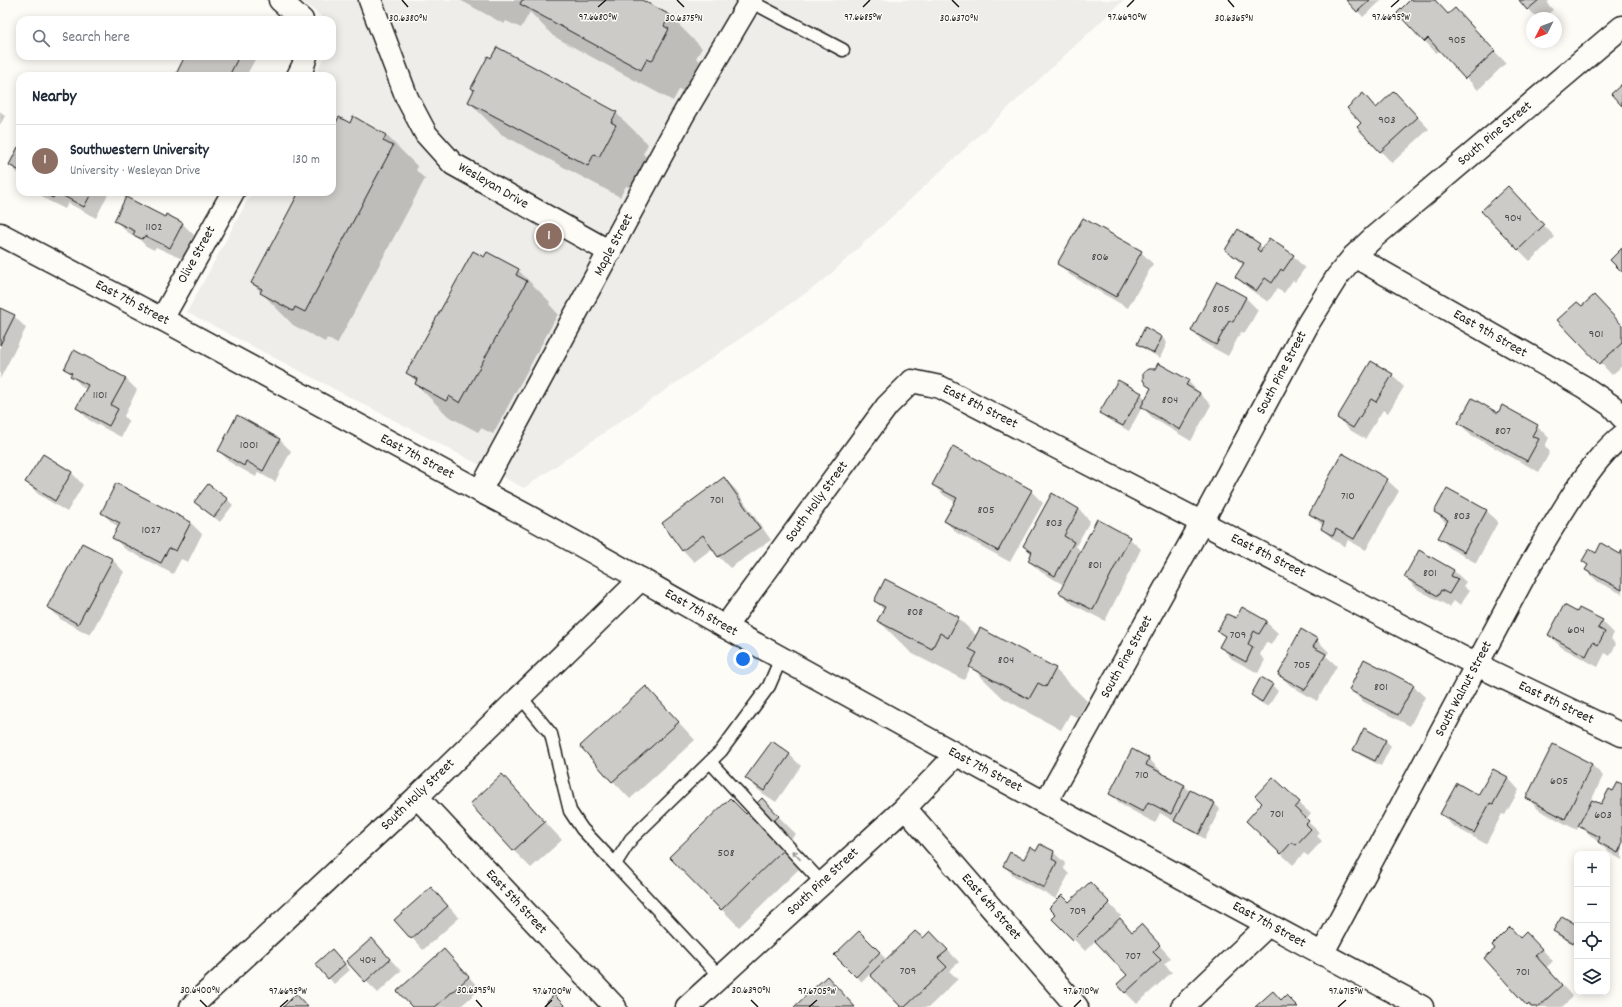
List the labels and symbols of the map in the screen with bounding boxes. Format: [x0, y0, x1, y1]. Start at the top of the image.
text: 97.6680°W [579, 11, 617, 25]
text: 97.6685°W [844, 11, 882, 25]
text: 97.6690°W [1108, 11, 1147, 25]
text: 97.6695°W [1372, 11, 1410, 25]
text: 30.6380°N [389, 12, 427, 26]
text: 30.6375°N [665, 12, 703, 26]
text: 30.6370°N [940, 12, 978, 26]
text: 30.6365°N [1215, 12, 1253, 26]
north arrow [1526, 12, 1562, 48]
house number: 905 [1448, 32, 1466, 49]
street label: South Pine Street [1453, 97, 1537, 171]
house number: 903 [1378, 112, 1396, 129]
street label: Wesleyan Drive [454, 158, 532, 214]
street label: Maple Street [589, 210, 639, 280]
house number: 904 [1504, 210, 1522, 227]
house number: 1102 [145, 219, 163, 236]
pin: 1 [536, 221, 562, 251]
street label: Olive Street [173, 223, 221, 287]
house number: 806 [1091, 249, 1109, 266]
street label: East 7th Street [91, 275, 173, 331]
house number: 805 [1213, 301, 1229, 318]
street label: East 9th Street [1449, 305, 1531, 363]
house number: 901 [1589, 326, 1603, 343]
street label: South Pine Street [1252, 328, 1312, 418]
street label: East 8th Street [939, 380, 1021, 434]
house number: 1101 [93, 387, 107, 404]
house number: 804 [1162, 392, 1178, 409]
house number: 807 [1495, 423, 1511, 440]
street label: East 7th Street [376, 429, 458, 485]
house number: 1001 [240, 437, 258, 454]
street label: South Holly Street [781, 457, 853, 547]
house number: 710 [1341, 488, 1355, 505]
house number: 701 [710, 492, 724, 509]
house number: 805 [978, 502, 994, 519]
house number: 803 [1454, 508, 1470, 525]
house number: 803 [1046, 515, 1062, 532]
house number: 1027 [141, 522, 161, 539]
street label: East 8th Street [1227, 529, 1309, 583]
house number: 801 [1088, 557, 1102, 574]
house number: 801 [1423, 565, 1437, 582]
street label: East 7th Street [661, 584, 741, 642]
house number: 808 [907, 604, 923, 621]
street label: South Pine Street [1096, 612, 1158, 702]
house number: 604 [1567, 622, 1585, 639]
house number: 709 [1230, 627, 1246, 644]
street label: South Walnut Street [1430, 637, 1498, 741]
your location [733, 649, 753, 669]
house number: 804 [998, 652, 1014, 669]
house number: 705 [1294, 657, 1310, 674]
street label: East 8th Street [1515, 676, 1597, 730]
house number: 801 [1374, 679, 1388, 696]
street label: East 7th Street [944, 742, 1026, 798]
street label: South Holly Street [376, 754, 460, 836]
house number: 710 [1135, 767, 1149, 784]
house number: 605 [1550, 773, 1568, 790]
house number: 701 [1270, 806, 1284, 823]
house number: 603 [1594, 807, 1612, 824]
street label: South Pine Street [783, 843, 863, 921]
house number: 508 [718, 845, 735, 862]
one-way arrow [792, 850, 801, 860]
street label: East 5th Street [481, 865, 551, 939]
street label: East 6th Street [956, 869, 1026, 945]
street label: East 7th Street [1229, 897, 1309, 953]
house number: 709 [1070, 903, 1086, 920]
house number: 707 [1125, 948, 1141, 965]
house number: 404 [360, 952, 376, 969]
house number: 709 [900, 963, 916, 980]
house number: 701 [1516, 964, 1530, 981]
text: 30.6400°N [180, 984, 220, 998]
text: 30.6395°N [457, 984, 495, 998]
text: 30.6390°N [731, 984, 771, 998]
text: 97.6695°W [269, 985, 307, 999]
text: 97.6700°W [533, 985, 572, 999]
text: 97.6705°W [798, 985, 836, 999]
text: 97.6710°W [1063, 985, 1099, 999]
text: 97.6715°W [1329, 985, 1364, 999]

